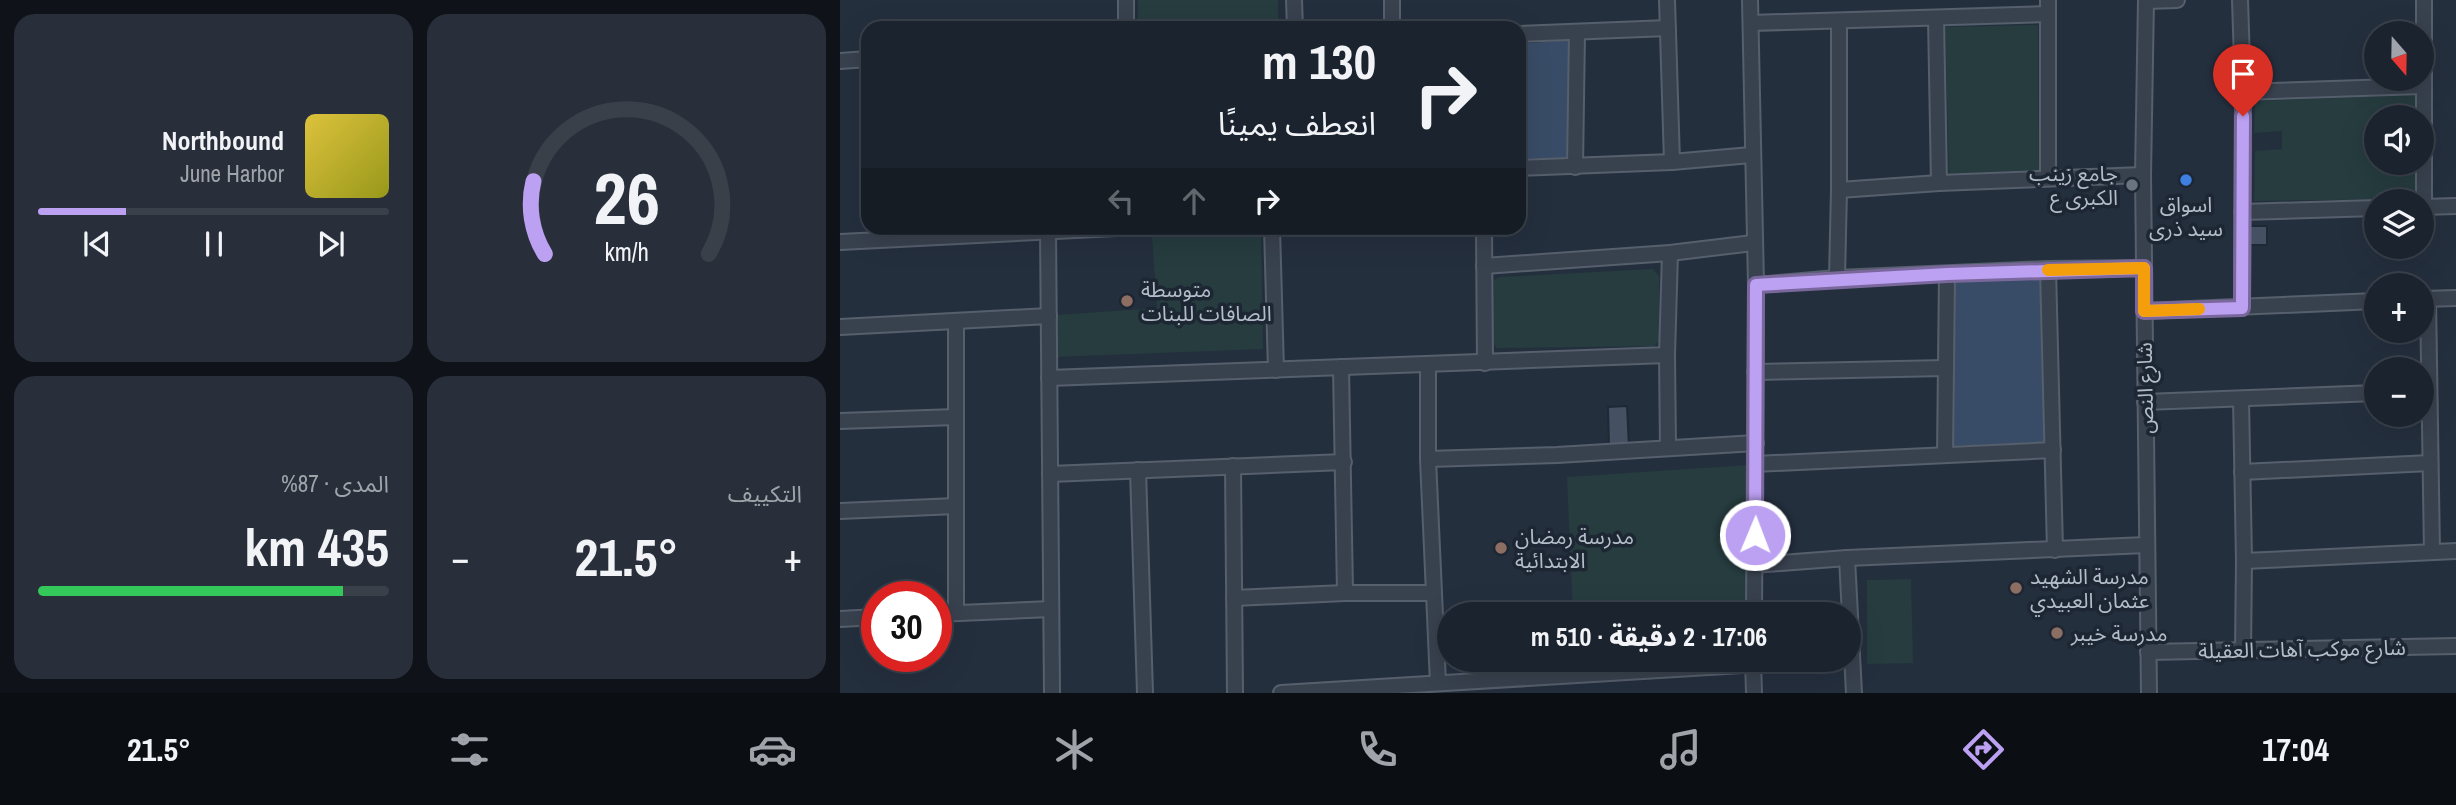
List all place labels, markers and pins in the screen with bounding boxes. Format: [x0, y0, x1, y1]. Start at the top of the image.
pin [2213, 44, 2273, 116]
place label: جامع زينب الكبرى ع [2029, 159, 2118, 213]
marker: اسواق سيد ذرى [2178, 172, 2194, 188]
marker: جامع زينب الكبرى ع [2124, 177, 2140, 193]
place label: اسواق سيد ذرى [2149, 190, 2223, 243]
place label: متوسطة الصافات للبنات [1141, 275, 1272, 328]
marker: متوسطة الصافات للبنات [1119, 293, 1135, 309]
place label: مدرسة رمضان الابتدائية [1515, 522, 1634, 575]
marker: مدرسة رمضان الابتدائية [1493, 540, 1509, 556]
place label: مدرسة الشهيد عثمان العبيدي [2030, 562, 2149, 616]
marker: مدرسة الشهيد عثمان العبيدي [2008, 580, 2024, 596]
place label: مدرسة خيبر [2070, 619, 2167, 648]
marker: مدرسة خيبر [2049, 625, 2065, 641]

